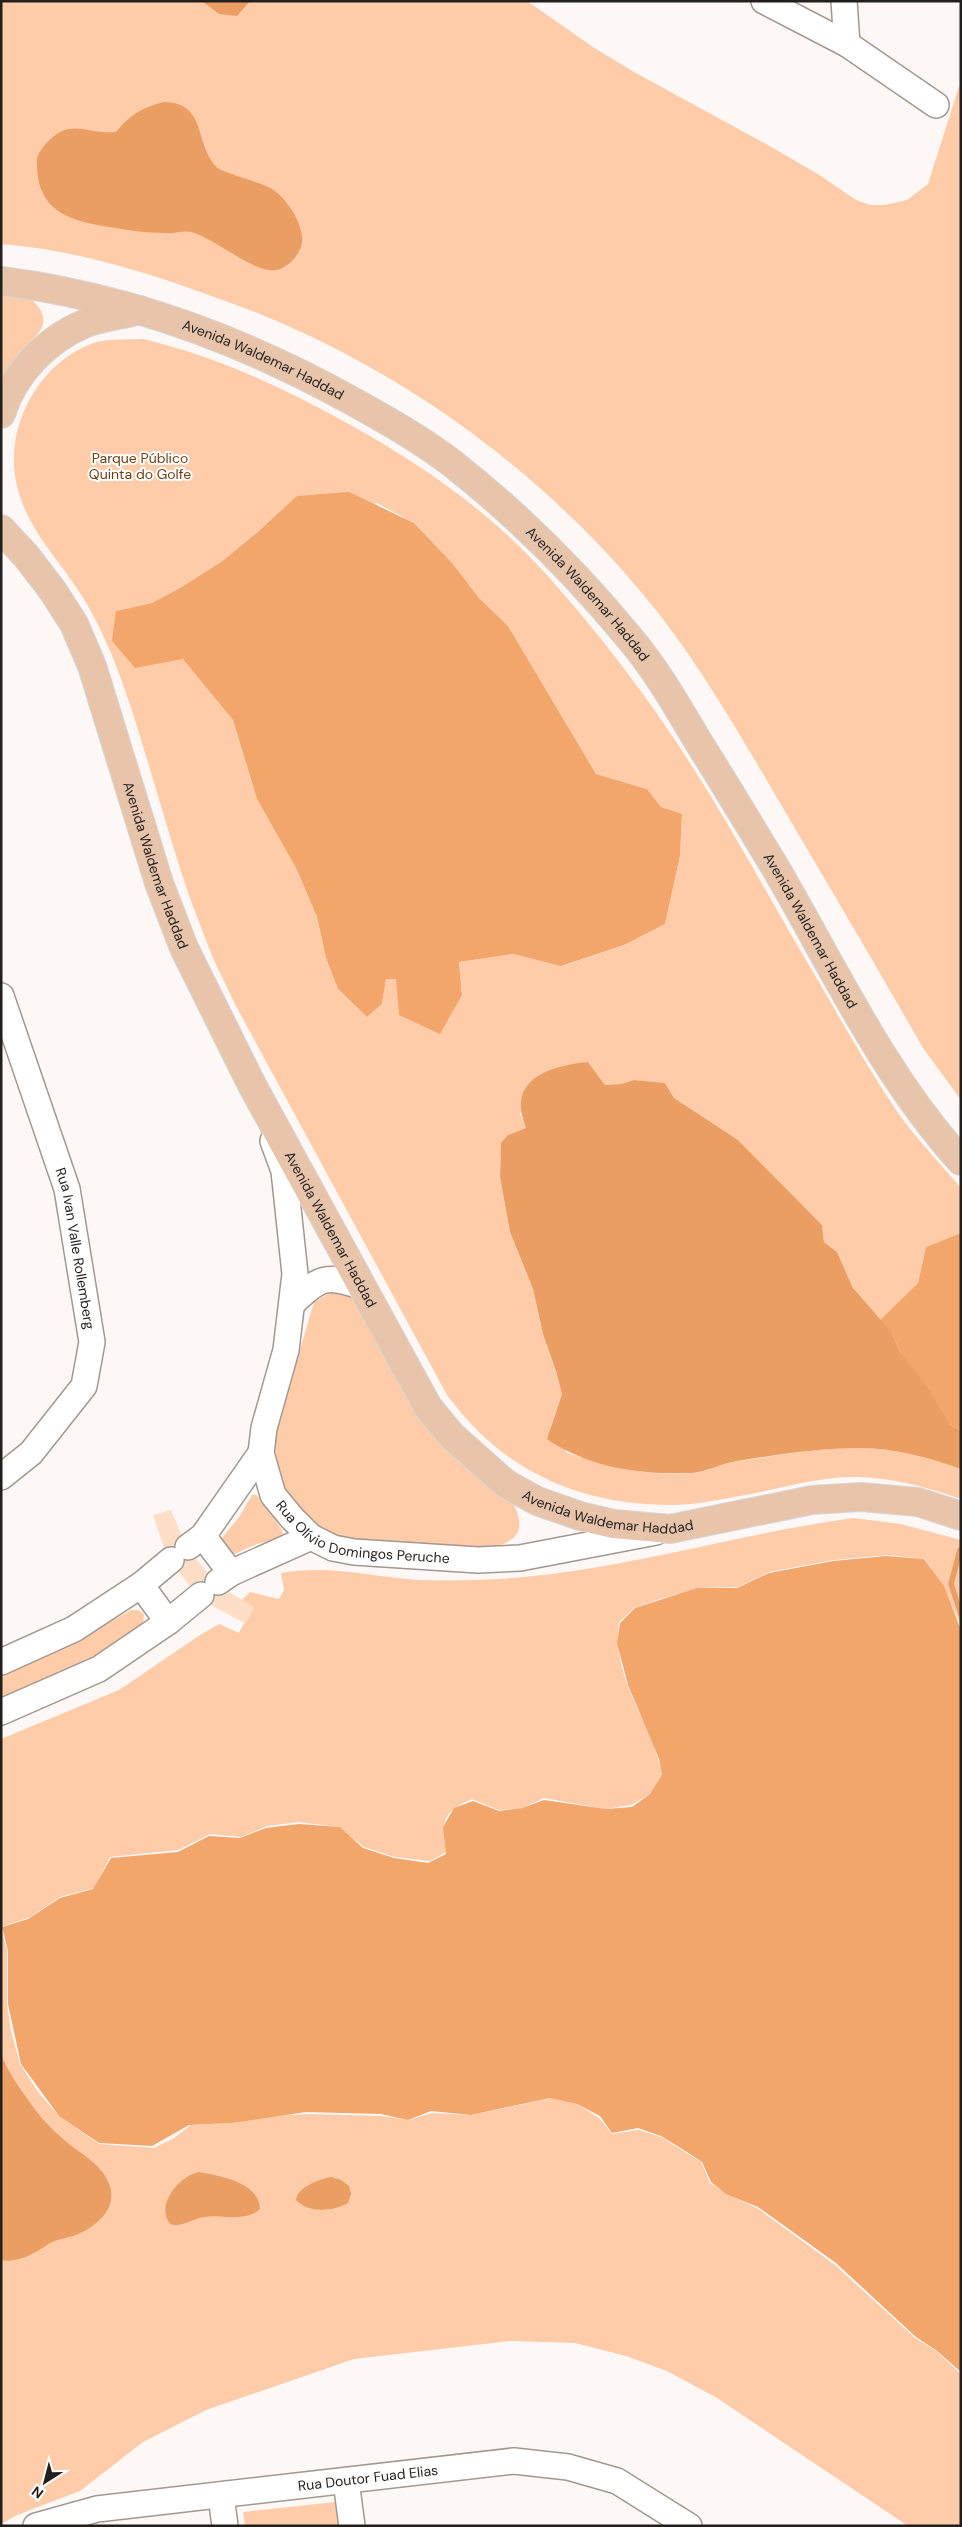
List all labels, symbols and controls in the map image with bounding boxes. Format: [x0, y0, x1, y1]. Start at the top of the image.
street label: Avenida Waldemar Haddad [180, 316, 347, 404]
park label: Parque Público Quinta do Golfe [89, 449, 191, 483]
street label: Avenida Waldemar Haddad [522, 523, 653, 665]
street label: Avenida Waldemar Haddad [119, 779, 192, 951]
street label: Avenida Waldemar Haddad [760, 849, 861, 1012]
street label: Avenida Waldemar Haddad [281, 1148, 381, 1311]
street label: Rua Ivan Valle Rollemberg [51, 1165, 99, 1331]
street label: Avenida Waldemar Haddad [519, 1486, 695, 1538]
street label: Rua Olívio Domingos Peruche [272, 1497, 450, 1567]
north arrow [20, 2457, 70, 2507]
street label: Rua Doutor Fuad Elias [297, 2461, 439, 2495]
text: N [28, 2482, 47, 2503]

